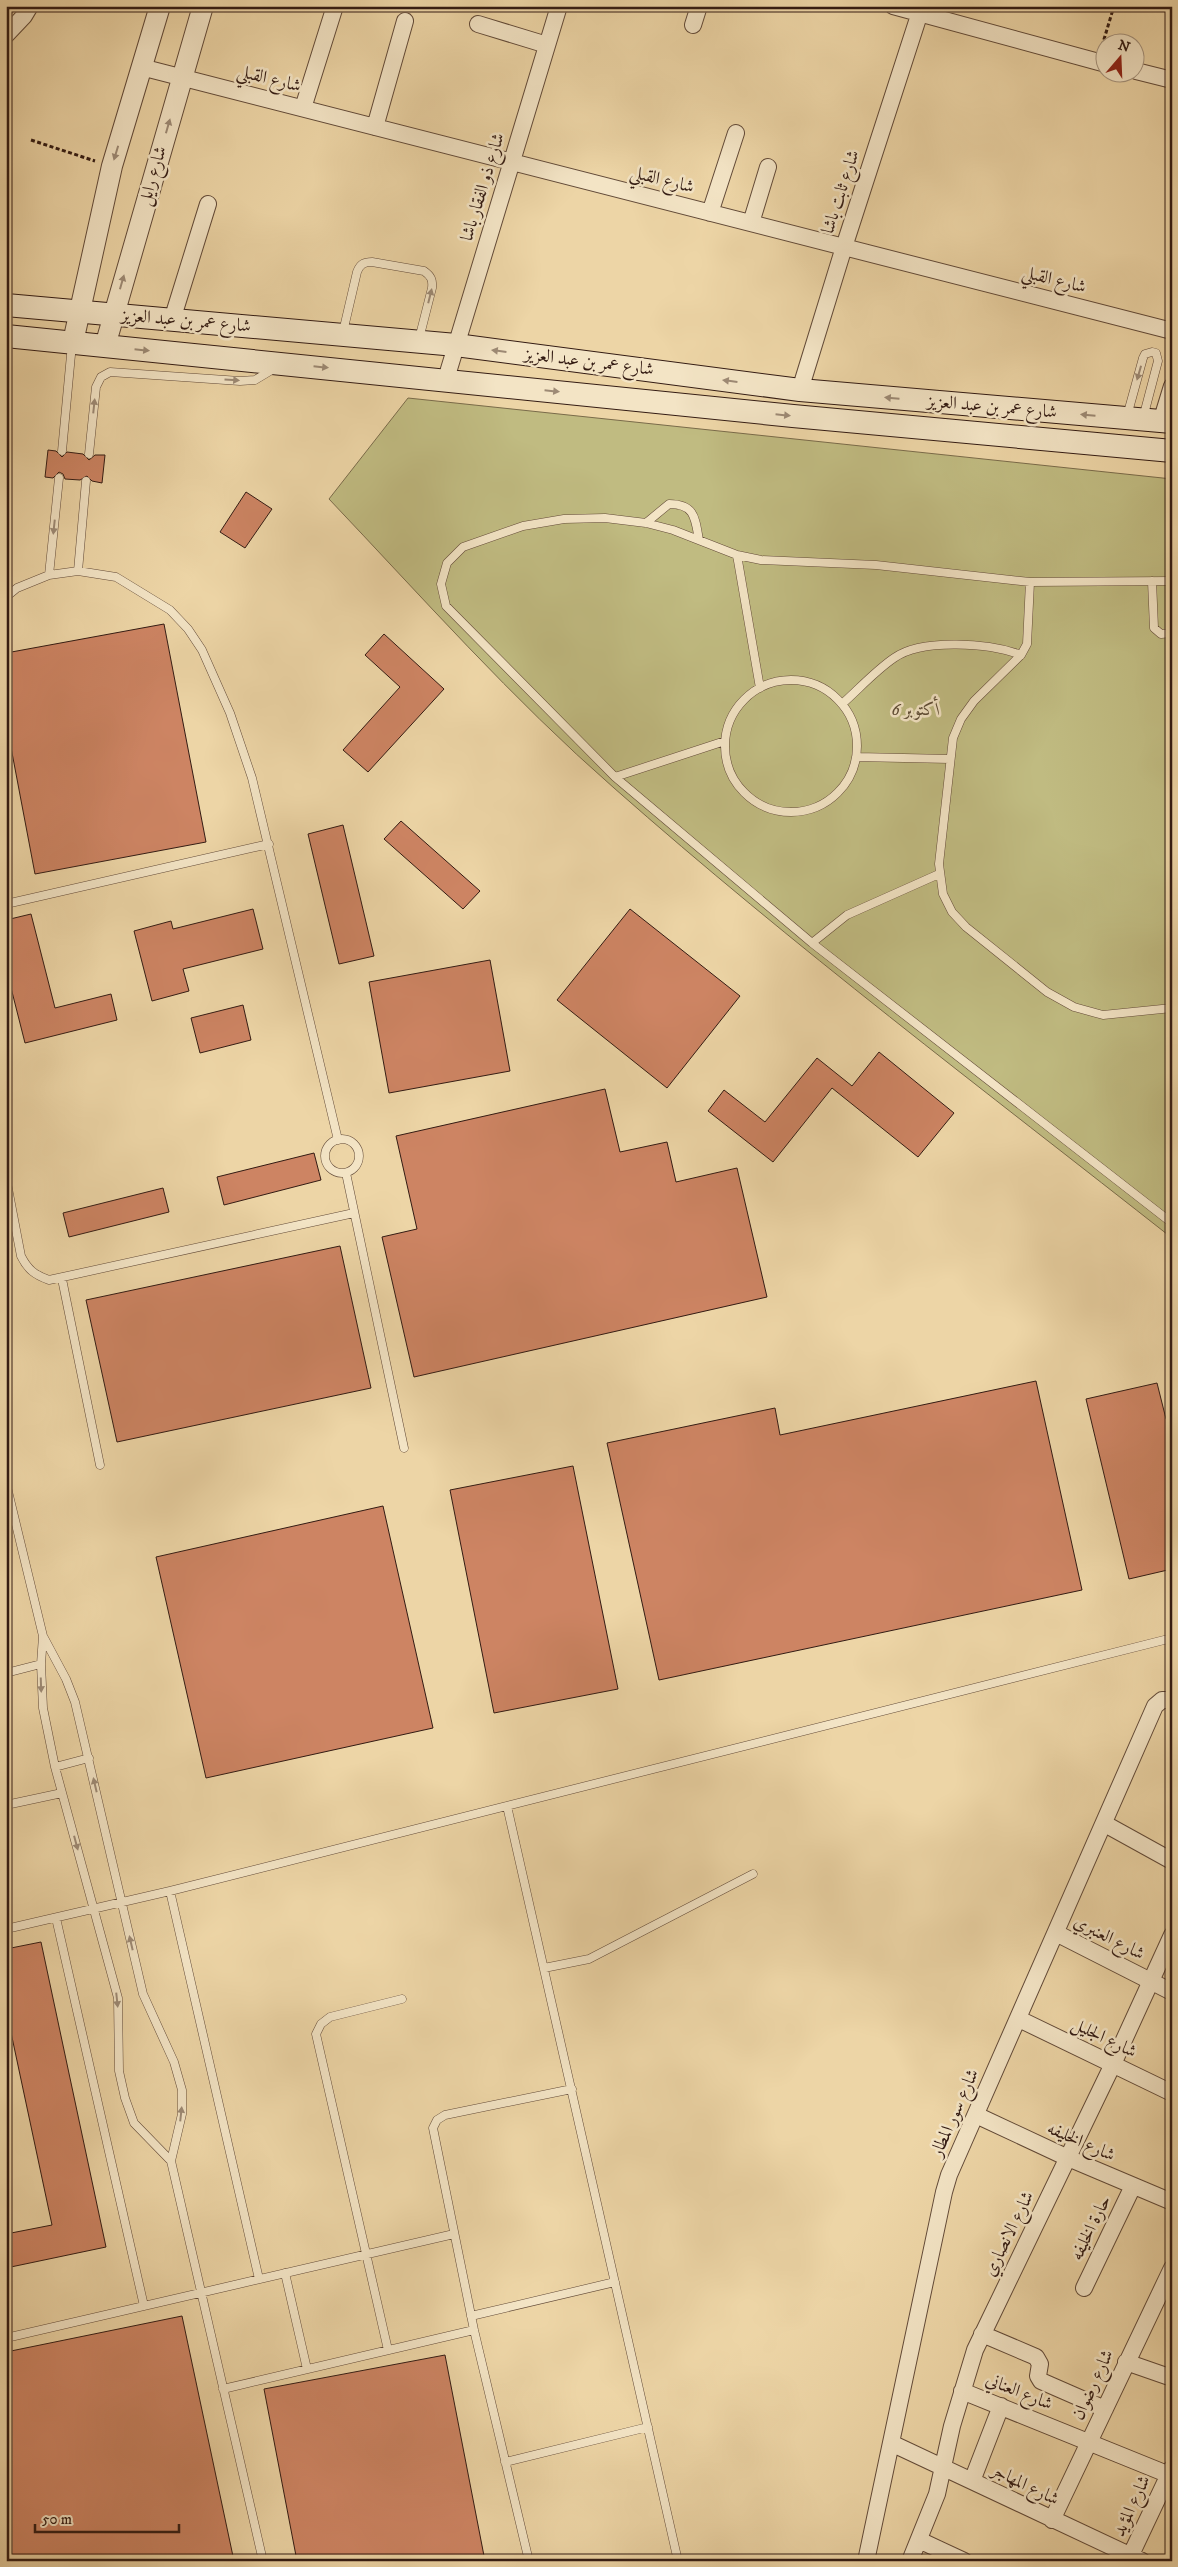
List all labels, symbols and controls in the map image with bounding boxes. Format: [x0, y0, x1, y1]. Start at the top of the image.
north arrow [1096, 32, 1146, 82]
text: N [1116, 36, 1133, 57]
street label: شارع القبلي [233, 60, 303, 102]
one-way arrow [164, 118, 172, 133]
street label: شارع ذو الفقار باشا [456, 130, 513, 245]
street label: شارع رايل [134, 144, 175, 209]
one-way arrow [111, 146, 119, 161]
street label: شارع ثابت باشا [817, 147, 868, 238]
street label: شارع القبلي [626, 161, 696, 203]
street label: شارع القبلي [1018, 261, 1088, 303]
one-way arrow [119, 275, 127, 290]
one-way arrow [426, 288, 434, 303]
street label: شارع عمر بن عبد العزيز [118, 304, 252, 341]
street label: شارع عمر بن عبد العزيز [521, 343, 655, 384]
one-way arrow [134, 346, 150, 354]
one-way arrow [491, 346, 507, 354]
one-way arrow [313, 363, 329, 371]
one-way arrow [1135, 366, 1143, 381]
one-way arrow [224, 376, 240, 384]
one-way arrow [722, 377, 738, 385]
one-way arrow [545, 387, 561, 395]
street label: شارع عمر بن عبد العزيز [924, 390, 1058, 427]
one-way arrow [883, 394, 899, 402]
one-way arrow [90, 397, 98, 413]
one-way arrow [776, 411, 792, 419]
one-way arrow [1080, 411, 1096, 419]
one-way arrow [50, 519, 58, 535]
park label: 6 أكتوبر [891, 696, 941, 721]
one-way arrow [37, 1677, 45, 1693]
one-way arrow [91, 1777, 99, 1792]
one-way arrow [72, 1836, 80, 1851]
street label: شارع العنبري [1068, 1911, 1148, 1968]
one-way arrow [127, 1936, 135, 1951]
one-way arrow [113, 1993, 121, 2009]
street label: شارع الجليل [1066, 2013, 1140, 2066]
street label: شارع سور المطار [925, 2066, 987, 2164]
one-way arrow [178, 2105, 186, 2121]
street label: شارع الخليفه [1042, 2117, 1118, 2169]
street label: شارع الانصاري [979, 2188, 1042, 2282]
street label: حارة الخليفه [1066, 2192, 1116, 2264]
street label: شارع رضوان [1067, 2346, 1122, 2425]
street label: شارع العناني [981, 2369, 1056, 2418]
street label: شارع المهاجر [985, 2458, 1062, 2513]
street label: شارع المؤيد [1108, 2472, 1158, 2541]
scale bar [35, 2502, 179, 2534]
text: 50 m [42, 2510, 72, 2529]

